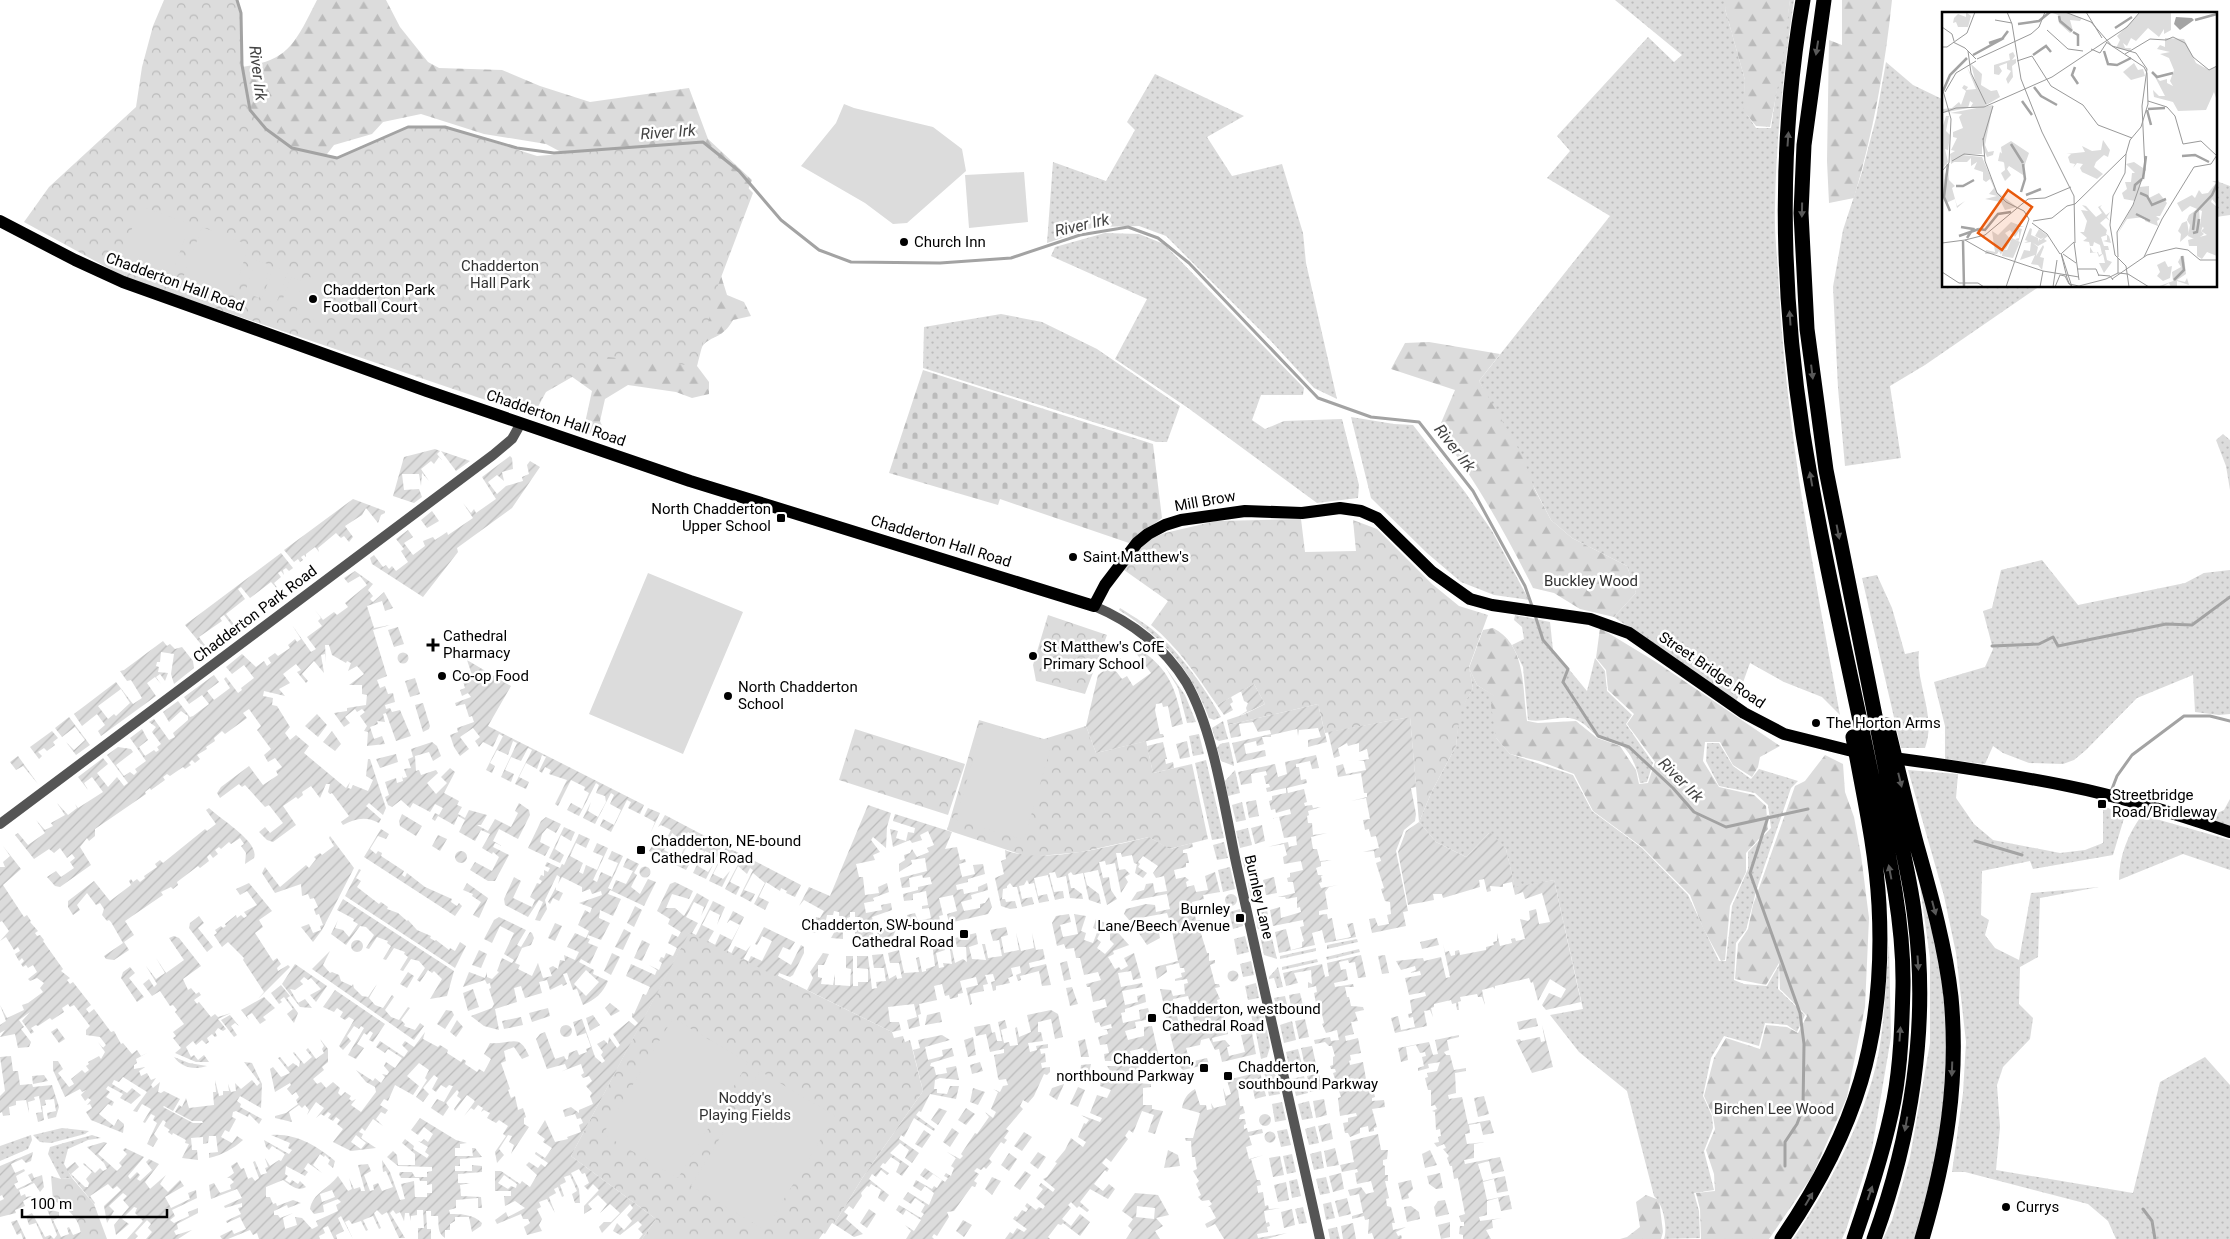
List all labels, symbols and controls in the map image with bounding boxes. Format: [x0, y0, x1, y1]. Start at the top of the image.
inset map [1942, 12, 2218, 288]
one-way arrow [1812, 41, 1820, 57]
water label: River Irk [245, 44, 271, 103]
water label: River Irk [640, 121, 697, 143]
one-way arrow [1785, 130, 1793, 146]
one-way arrow [1798, 202, 1806, 218]
water label: River Irk [1053, 209, 1112, 241]
place label: Church Inn [914, 233, 986, 251]
marker: Church Inn [898, 236, 910, 248]
street label: Chadderton Hall Road [103, 249, 247, 315]
park label: Chadderton Hall Park [461, 257, 539, 292]
place label: Chadderton Park Football Court [323, 281, 435, 316]
marker: Chadderton Park Football Court [307, 293, 319, 305]
one-way arrow [1786, 310, 1794, 326]
one-way arrow [1808, 364, 1816, 380]
street label: Chadderton Hall Road [484, 386, 628, 450]
water label: River Irk [1430, 420, 1480, 477]
one-way arrow [1807, 471, 1815, 487]
street label: Mill Brow [1173, 487, 1237, 515]
place label: North Chadderton Upper School [651, 500, 771, 535]
street label: Chadderton Hall Road [868, 511, 1014, 571]
marker: North Chadderton Upper School [775, 512, 787, 524]
one-way arrow [1835, 525, 1843, 541]
place label: Saint Matthew's [1083, 548, 1189, 566]
marker: Saint Matthew's [1067, 551, 1079, 563]
street label: Chadderton Park Road [190, 562, 320, 666]
park label: Buckley Wood [1544, 572, 1638, 590]
place label: Cathedral Pharmacy [443, 627, 510, 662]
street label: Street Bridge Road [1655, 628, 1769, 712]
place label: St Matthew's CofE Primary School [1043, 638, 1165, 673]
marker: Cathedral Pharmacy [427, 639, 439, 651]
marker: St Matthew's CofE Primary School [1027, 650, 1039, 662]
place label: Co-op Food [452, 667, 529, 685]
marker: Co-op Food [436, 670, 448, 682]
place label: North Chadderton School [738, 678, 858, 713]
marker: North Chadderton School [722, 690, 734, 702]
place label: The Horton Arms [1826, 714, 1941, 732]
marker: The Horton Arms [1810, 717, 1822, 729]
water label: River Irk [1655, 754, 1708, 807]
one-way arrow [1896, 773, 1904, 788]
place label: Streetbridge Road/Bridleway [2112, 786, 2217, 821]
marker: Streetbridge Road/Bridleway [2096, 798, 2108, 810]
place label: Chadderton, NE-bound Cathedral Road [651, 832, 801, 867]
marker: Chadderton, NE-bound Cathedral Road [635, 844, 647, 856]
street label: Burnley Lane [1241, 853, 1277, 941]
one-way arrow [1886, 864, 1894, 880]
place label: Burnley Lane/Beech Avenue [1097, 900, 1230, 935]
one-way arrow [1930, 900, 1938, 915]
marker: Burnley Lane/Beech Avenue [1234, 912, 1246, 924]
place label: Chadderton, SW-bound Cathedral Road [801, 916, 954, 951]
marker: Chadderton, SW-bound Cathedral Road [958, 928, 970, 940]
one-way arrow [1915, 955, 1923, 971]
place label: Chadderton, westbound Cathedral Road [1162, 1000, 1321, 1035]
marker: Chadderton, westbound Cathedral Road [1146, 1012, 1158, 1024]
one-way arrow [1896, 1026, 1904, 1042]
place label: Chadderton, northbound Parkway [1056, 1050, 1194, 1085]
place label: Chadderton, southbound Parkway [1238, 1058, 1378, 1093]
one-way arrow [1948, 1061, 1956, 1077]
marker: Chadderton, northbound Parkway [1198, 1062, 1210, 1074]
marker: Chadderton, southbound Parkway [1222, 1070, 1234, 1082]
park label: Noddy's Playing Fields [699, 1089, 791, 1124]
park label: Birchen Lee Wood [1714, 1100, 1834, 1118]
one-way arrow [1902, 1117, 1910, 1132]
one-way arrow [1866, 1185, 1874, 1200]
scale bar [22, 1186, 168, 1218]
one-way arrow [1805, 1192, 1814, 1205]
text: 100 m [30, 1195, 72, 1213]
place label: Currys [2016, 1198, 2059, 1216]
marker: Currys [2000, 1201, 2012, 1213]

